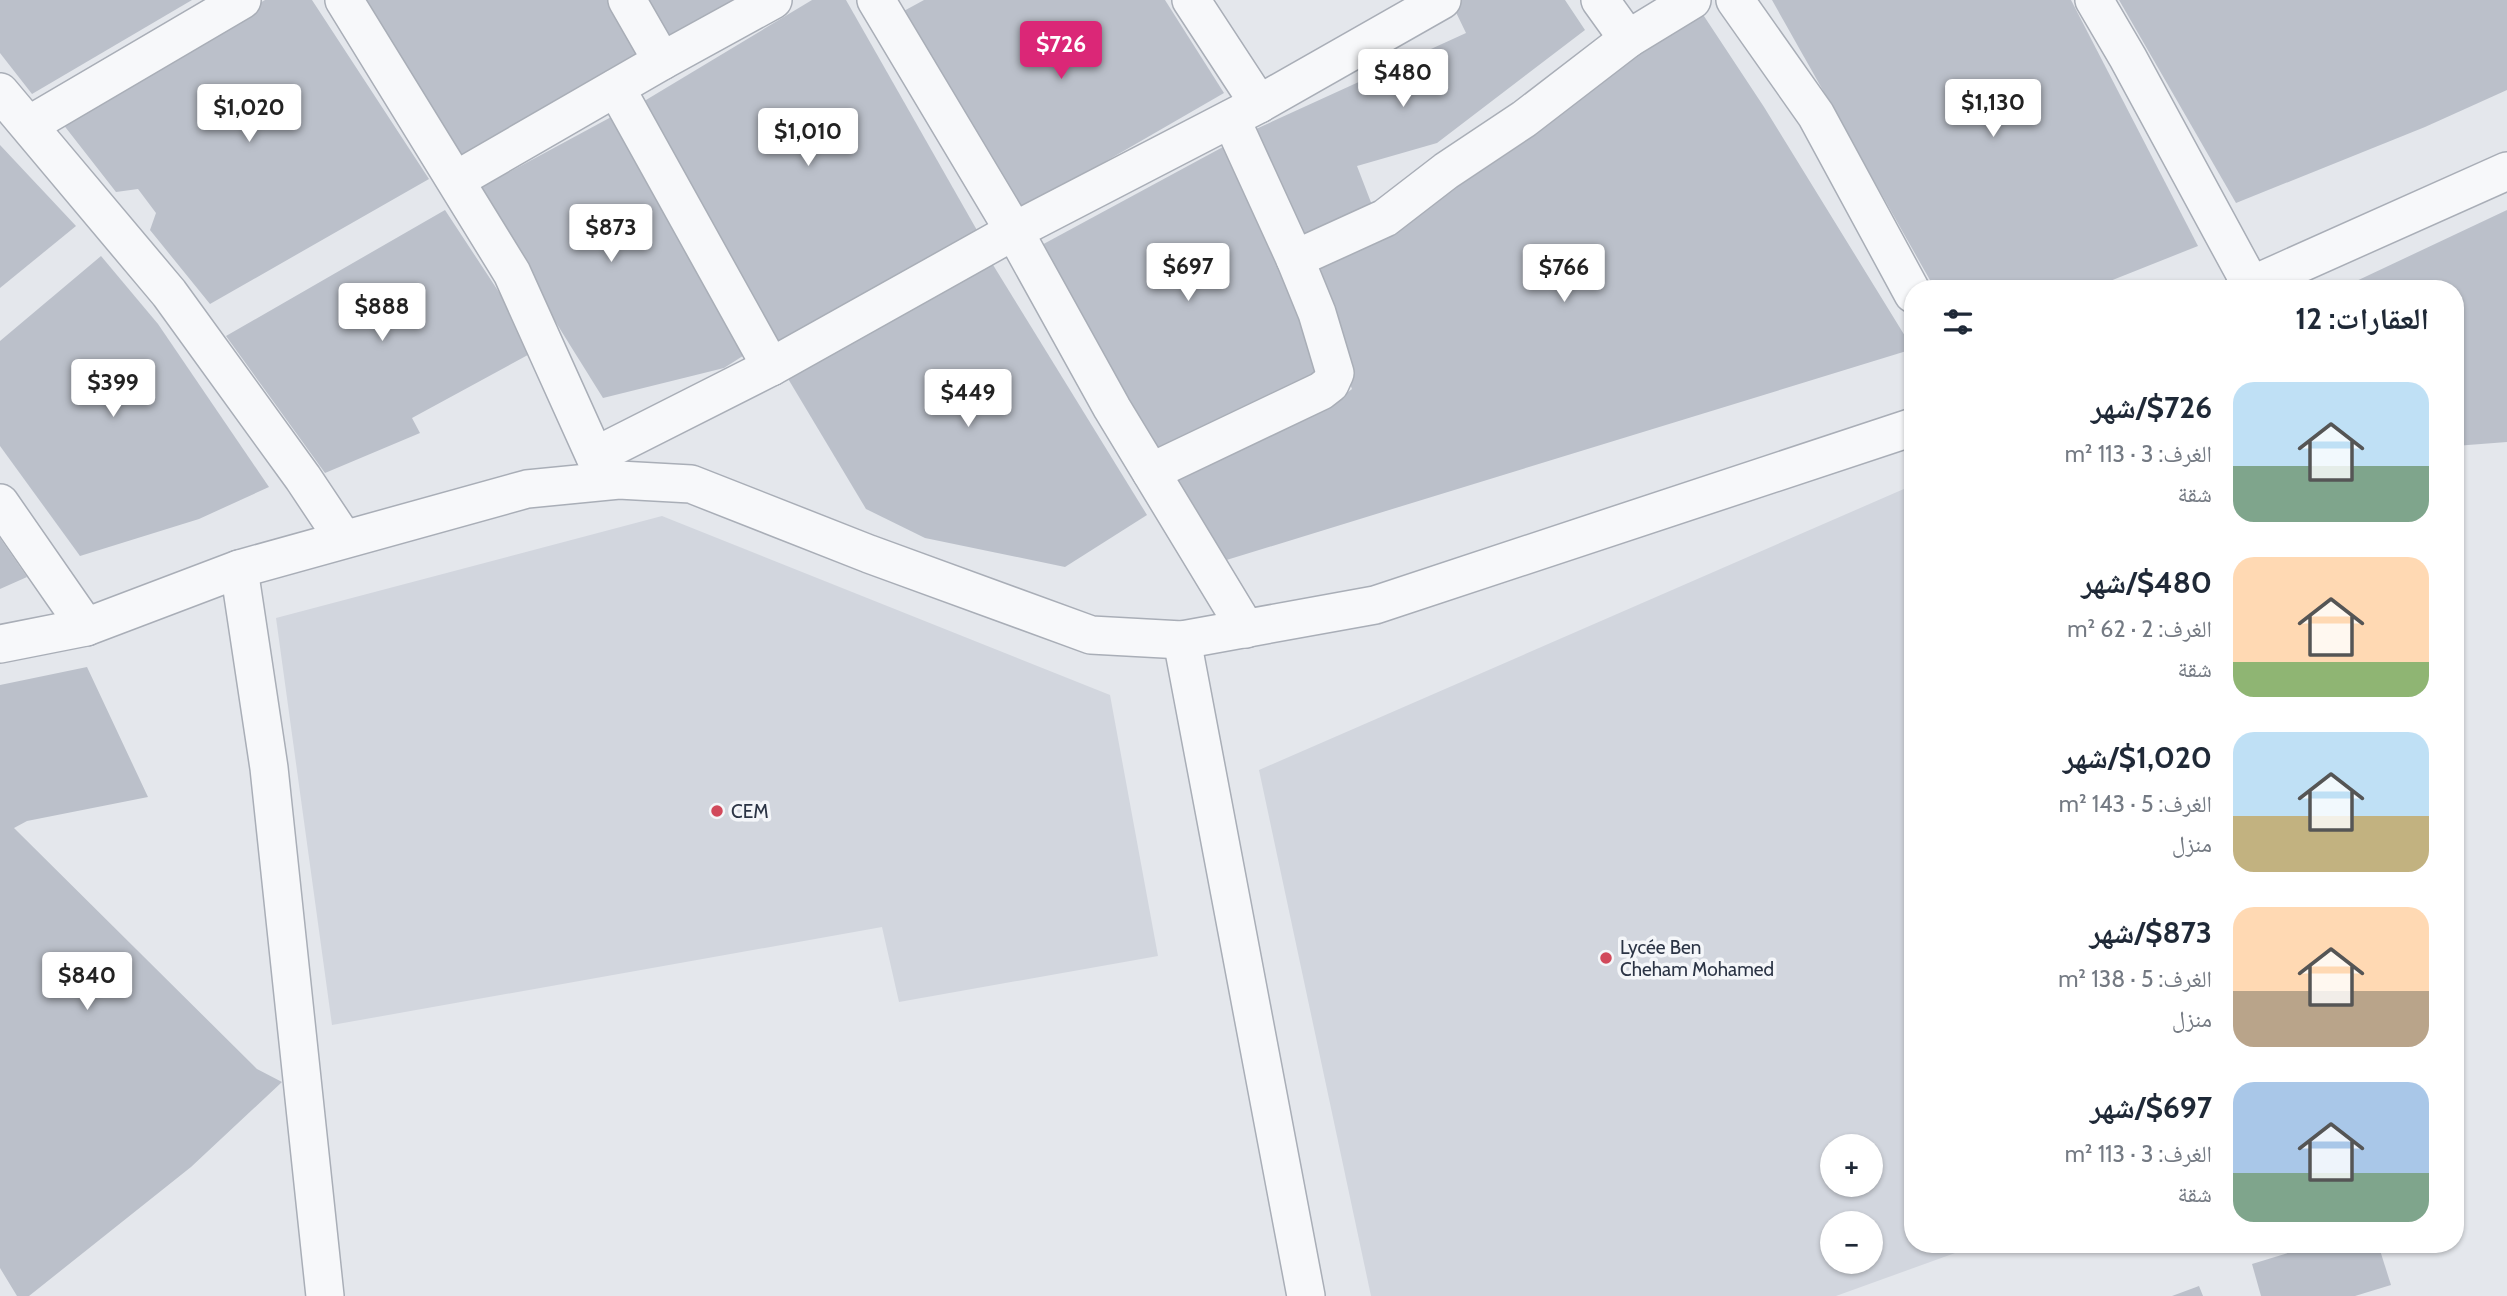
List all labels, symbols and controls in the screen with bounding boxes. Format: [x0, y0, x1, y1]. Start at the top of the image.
pin: $726 [1020, 22, 1102, 81]
text: $726 [1036, 30, 1086, 58]
pin: $480 [1362, 50, 1444, 109]
text: $480 [1374, 58, 1432, 86]
pin: $1,130 [1936, 80, 2050, 139]
pin: $1,020 [192, 85, 306, 144]
text: $1,130 [1961, 88, 2025, 116]
text: $1,020 [213, 93, 285, 121]
pin: $1,010 [751, 108, 865, 168]
text: $1,010 [774, 117, 842, 145]
pin: $873 [570, 204, 652, 264]
text: $873 [585, 213, 637, 241]
pin: $697 [1147, 244, 1229, 303]
pin: $766 [1523, 244, 1605, 304]
text: $697 [1163, 252, 1213, 280]
text: $766 [1539, 253, 1589, 281]
pin: $888 [341, 284, 423, 343]
text: $888 [354, 292, 410, 320]
text: العقارات: 12 [2295, 300, 2429, 337]
icon: filters [1939, 303, 1977, 341]
pin: $399 [72, 360, 154, 419]
text: $399 [87, 368, 139, 396]
pin: $449 [927, 370, 1009, 429]
text: $449 [941, 378, 995, 406]
text: $726/شهر [2091, 389, 2212, 426]
icon: home [2289, 410, 2373, 494]
text: الغرف: 3 · 113 m² [2065, 440, 2212, 468]
text: شقة [2178, 480, 2212, 508]
text: $480/شهر [2081, 564, 2212, 601]
icon: home [2289, 585, 2373, 669]
text: الغرف: 2 · 62 m² [2067, 615, 2212, 643]
text: شقة [2178, 655, 2212, 683]
text: $1,020/شهر [2063, 739, 2212, 776]
icon: home [2289, 760, 2373, 844]
text: الغرف: 5 · 143 m² [2059, 790, 2212, 818]
place label: CEM [731, 800, 769, 823]
marker: CEM [709, 803, 725, 819]
text: منزل [2172, 830, 2212, 858]
text: $873/شهر [2089, 914, 2212, 951]
icon: home [2289, 935, 2373, 1019]
place label: Lycée Ben Cheham Mohamed [1620, 936, 1774, 981]
marker: Lycée Ben Cheham Mohamed [1598, 950, 1614, 966]
pin: $840 [46, 953, 128, 1012]
text: $840 [58, 961, 116, 989]
text: الغرف: 5 · 138 m² [2058, 965, 2212, 993]
text: منزل [2172, 1005, 2212, 1033]
text: $697/شهر [2090, 1089, 2212, 1126]
icon: home [2289, 1110, 2373, 1194]
map controls [1820, 1134, 1883, 1274]
button: + [1820, 1134, 1883, 1197]
text: الغرف: 3 · 113 m² [2065, 1140, 2212, 1168]
text: شقة [2178, 1180, 2212, 1208]
button: − [1820, 1211, 1883, 1274]

